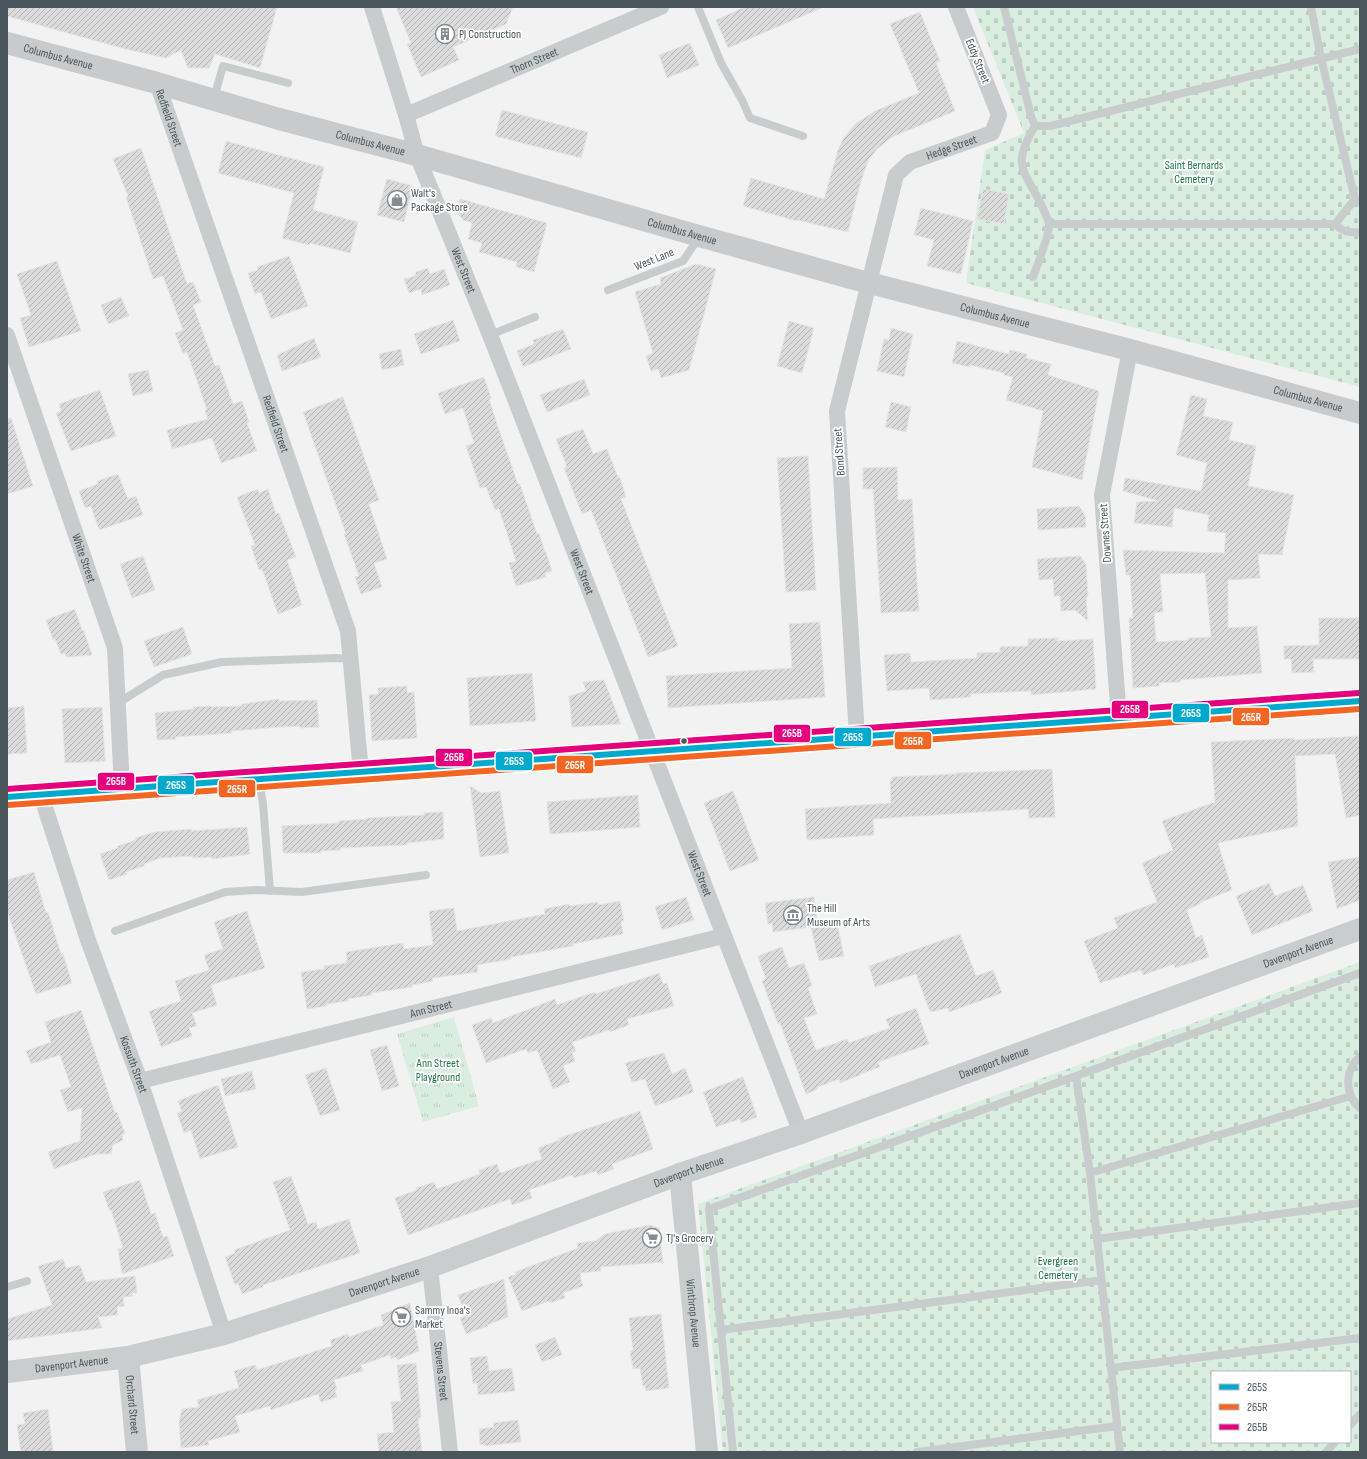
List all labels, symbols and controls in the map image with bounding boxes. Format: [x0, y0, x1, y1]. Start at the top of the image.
building icon: PJ Construction [434, 23, 456, 45]
place label: PJ Construction [459, 27, 521, 42]
street label: Eddy Street [962, 37, 993, 86]
street label: Columbus Avenue [22, 41, 95, 74]
street label: Thorn Street [508, 44, 561, 78]
street label: Redfield Street [152, 87, 186, 149]
street label: Columbus Avenue [334, 127, 407, 160]
street label: Hedge Street [924, 132, 979, 164]
park label: Saint Bernards Cemetery [1165, 158, 1223, 187]
place label: Walt's Package Store [411, 186, 468, 215]
shop icon: Walt's Package Store [386, 189, 408, 211]
street label: Columbus Avenue [646, 215, 719, 249]
street label: West Street [447, 245, 479, 296]
street label: West Lane [632, 245, 676, 274]
street label: Columbus Avenue [959, 300, 1032, 332]
street label: Columbus Avenue [1272, 383, 1345, 416]
street label: Redfield Street [258, 393, 292, 455]
street label: Bond Street [830, 427, 849, 476]
street label: Downes Street [1096, 503, 1115, 563]
street label: White Street [68, 532, 99, 585]
street label: West Street [566, 547, 598, 597]
line badge: 265B [1111, 700, 1149, 719]
text: 265B [1120, 703, 1140, 716]
line badge: 265S [1172, 703, 1210, 723]
text: 265S [1181, 707, 1201, 720]
line badge: 265R [1232, 707, 1270, 726]
text: 265R [1241, 711, 1262, 724]
line badge: 265B [773, 724, 811, 743]
text: 265B [782, 727, 802, 740]
line badge: 265S [834, 727, 872, 747]
text: 265S [843, 731, 863, 744]
line badge: 265R [894, 731, 932, 750]
text: 265R [903, 735, 924, 748]
unlabelled marker [679, 736, 689, 746]
line badge: 265B [435, 748, 473, 767]
text: 265B [444, 751, 464, 764]
line badge: 265S [495, 751, 533, 771]
text: 265S [504, 755, 524, 768]
line badge: 265R [556, 755, 594, 774]
text: 265R [565, 759, 586, 772]
line badge: 265B [97, 772, 135, 791]
text: 265B [106, 775, 126, 788]
line badge: 265S [157, 775, 195, 795]
text: 265S [166, 779, 186, 792]
line badge: 265R [218, 779, 256, 798]
text: 265R [227, 783, 248, 796]
street label: West Street [684, 849, 715, 899]
place label: The Hill Museum of Arts [807, 901, 870, 930]
museum icon: The Hill Museum of Arts [782, 904, 804, 926]
street label: Davenport Avenue [1261, 932, 1336, 972]
street label: Ann Street [408, 997, 454, 1022]
street label: Kossuth Street [116, 1034, 151, 1095]
street label: Davenport Avenue [957, 1043, 1031, 1083]
park label: Ann Street Playground [416, 1056, 460, 1085]
street label: Davenport Avenue [652, 1153, 726, 1191]
supermarket icon: TJ's Grocery [641, 1227, 663, 1249]
place label: TJ's Grocery [666, 1231, 714, 1246]
park label: Evergreen Cemetery [1038, 1254, 1078, 1283]
street label: Davenport Avenue [347, 1264, 422, 1301]
street label: Winthrop Avenue [682, 1279, 704, 1348]
place label: Sammy Inoa's Market [415, 1303, 470, 1332]
supermarket icon: Sammy Inoa's Market [390, 1306, 412, 1328]
street label: Stevens Street [430, 1341, 451, 1402]
street label: Davenport Avenue [34, 1353, 109, 1376]
legend [1211, 1371, 1351, 1443]
street label: Orchard Street [122, 1375, 142, 1435]
text: 265S [1247, 1380, 1267, 1395]
text: 265R [1247, 1400, 1268, 1415]
text: 265B [1247, 1420, 1267, 1435]

